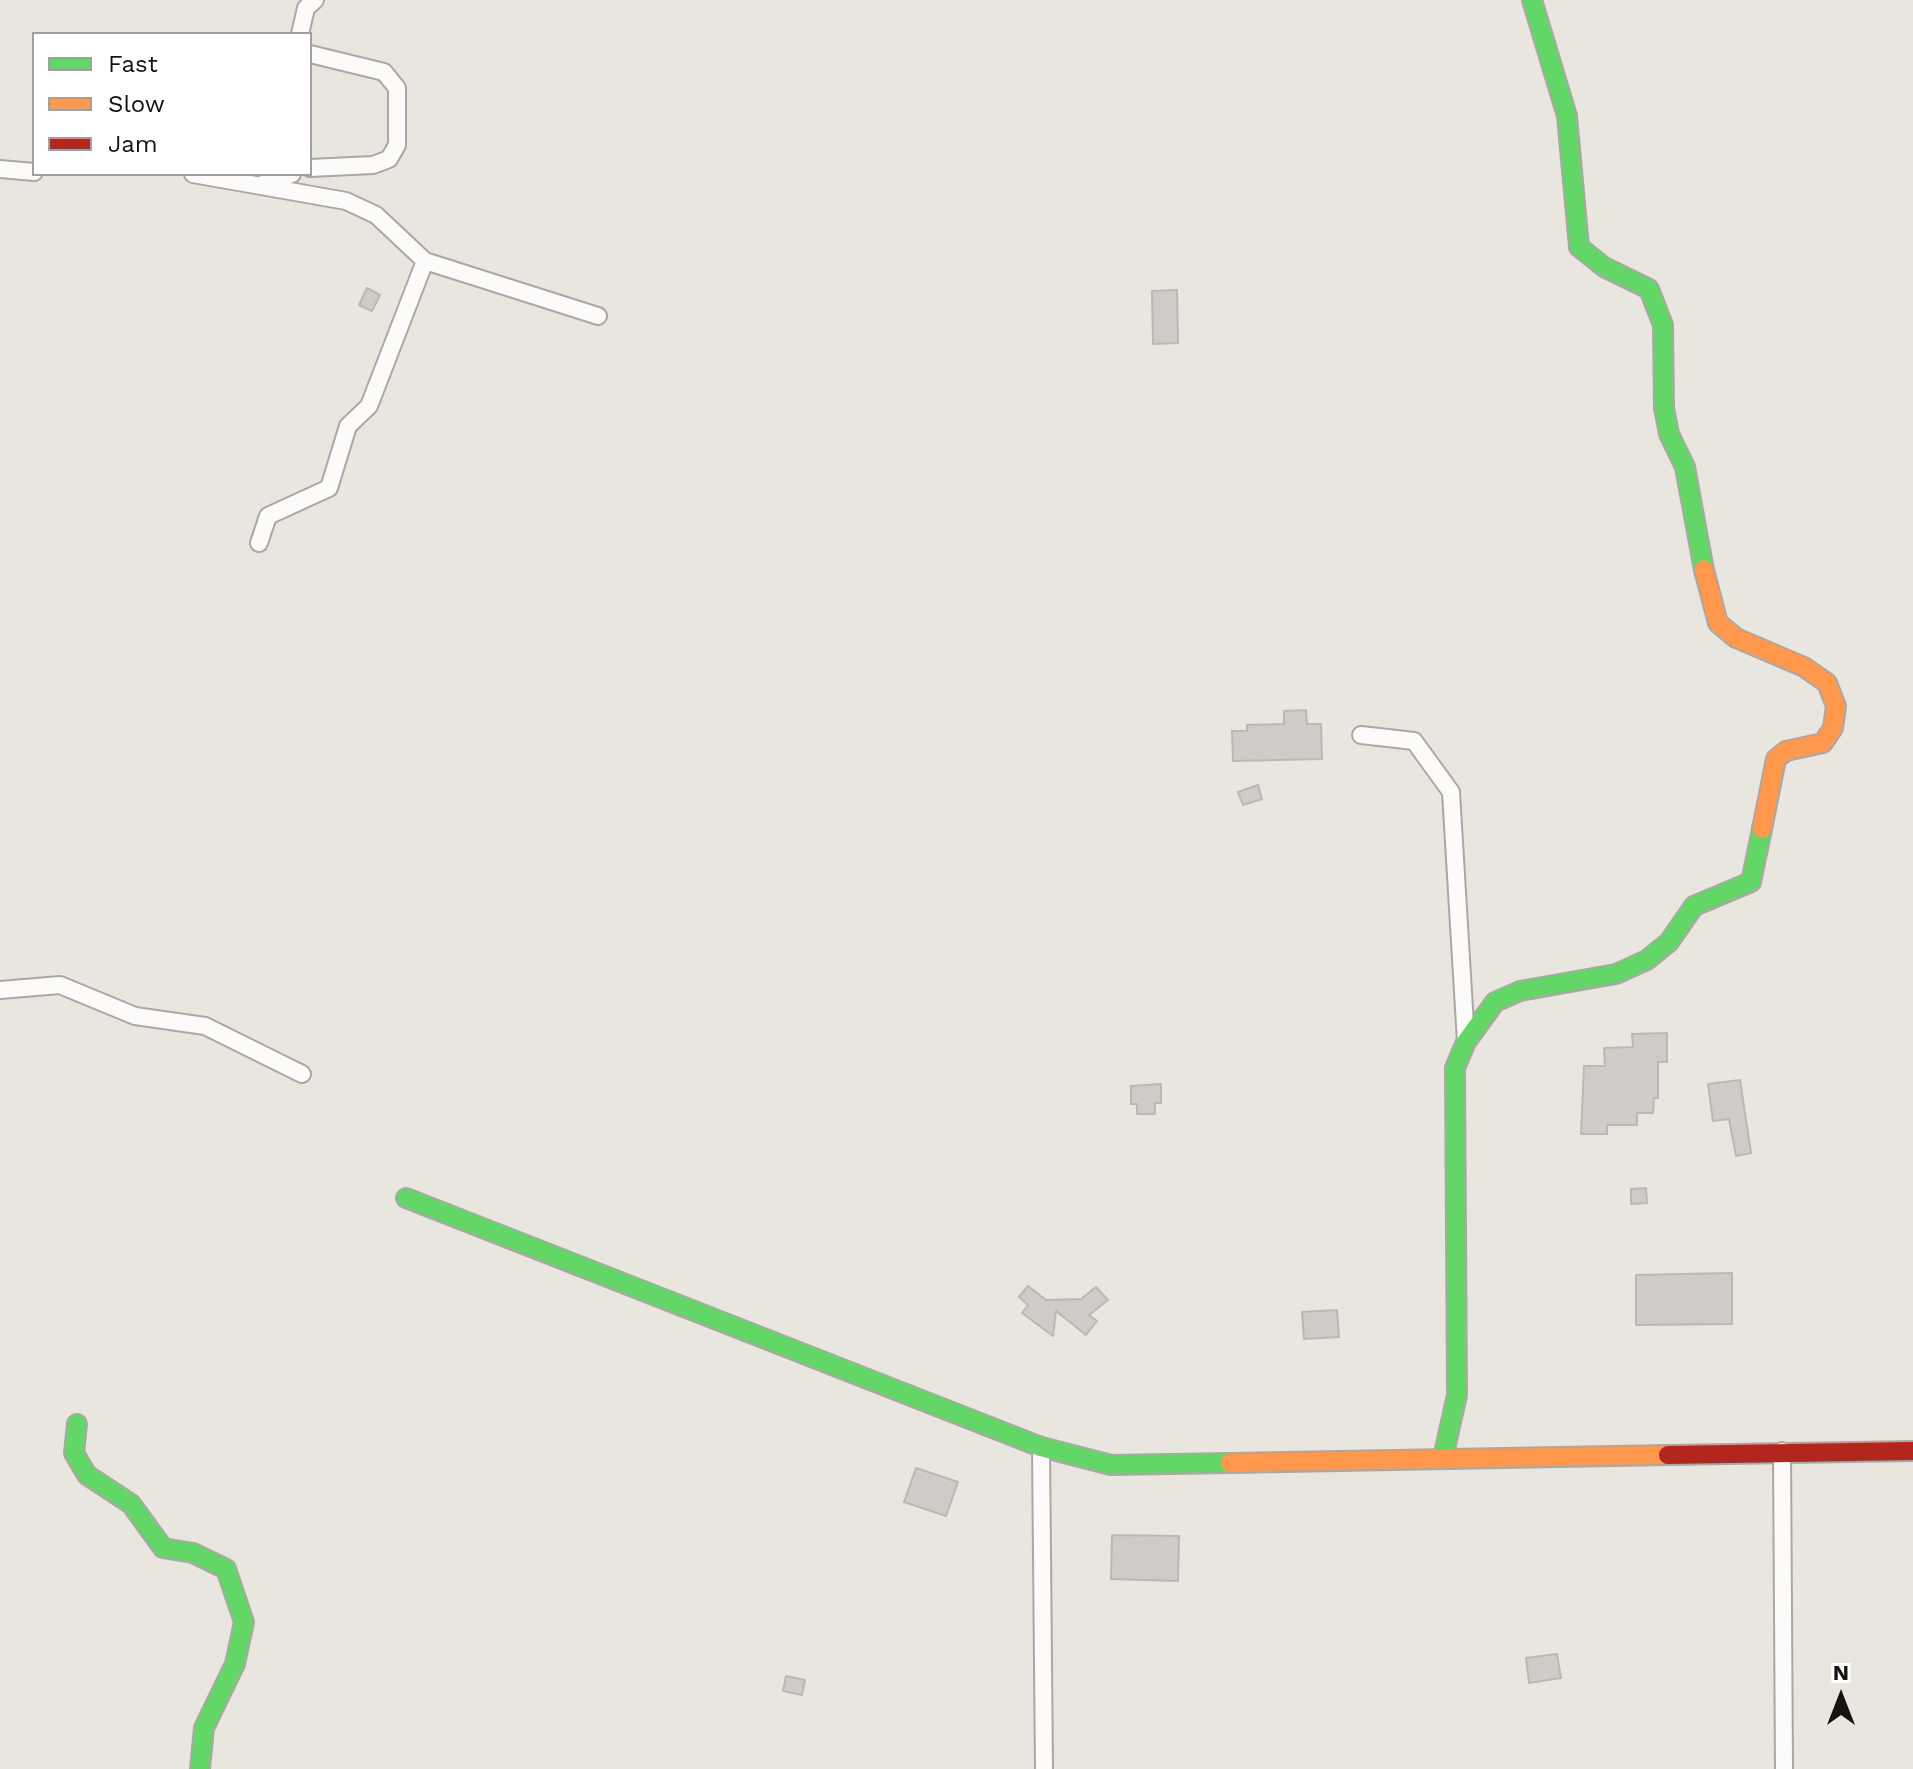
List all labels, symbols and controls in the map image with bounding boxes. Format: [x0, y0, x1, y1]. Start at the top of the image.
legend [32, 32, 312, 176]
text: Fast [108, 50, 158, 78]
text: Slow [108, 90, 165, 118]
text: Jam [108, 130, 158, 158]
north arrow [1801, 1657, 1881, 1737]
text: N [1833, 1660, 1849, 1685]

